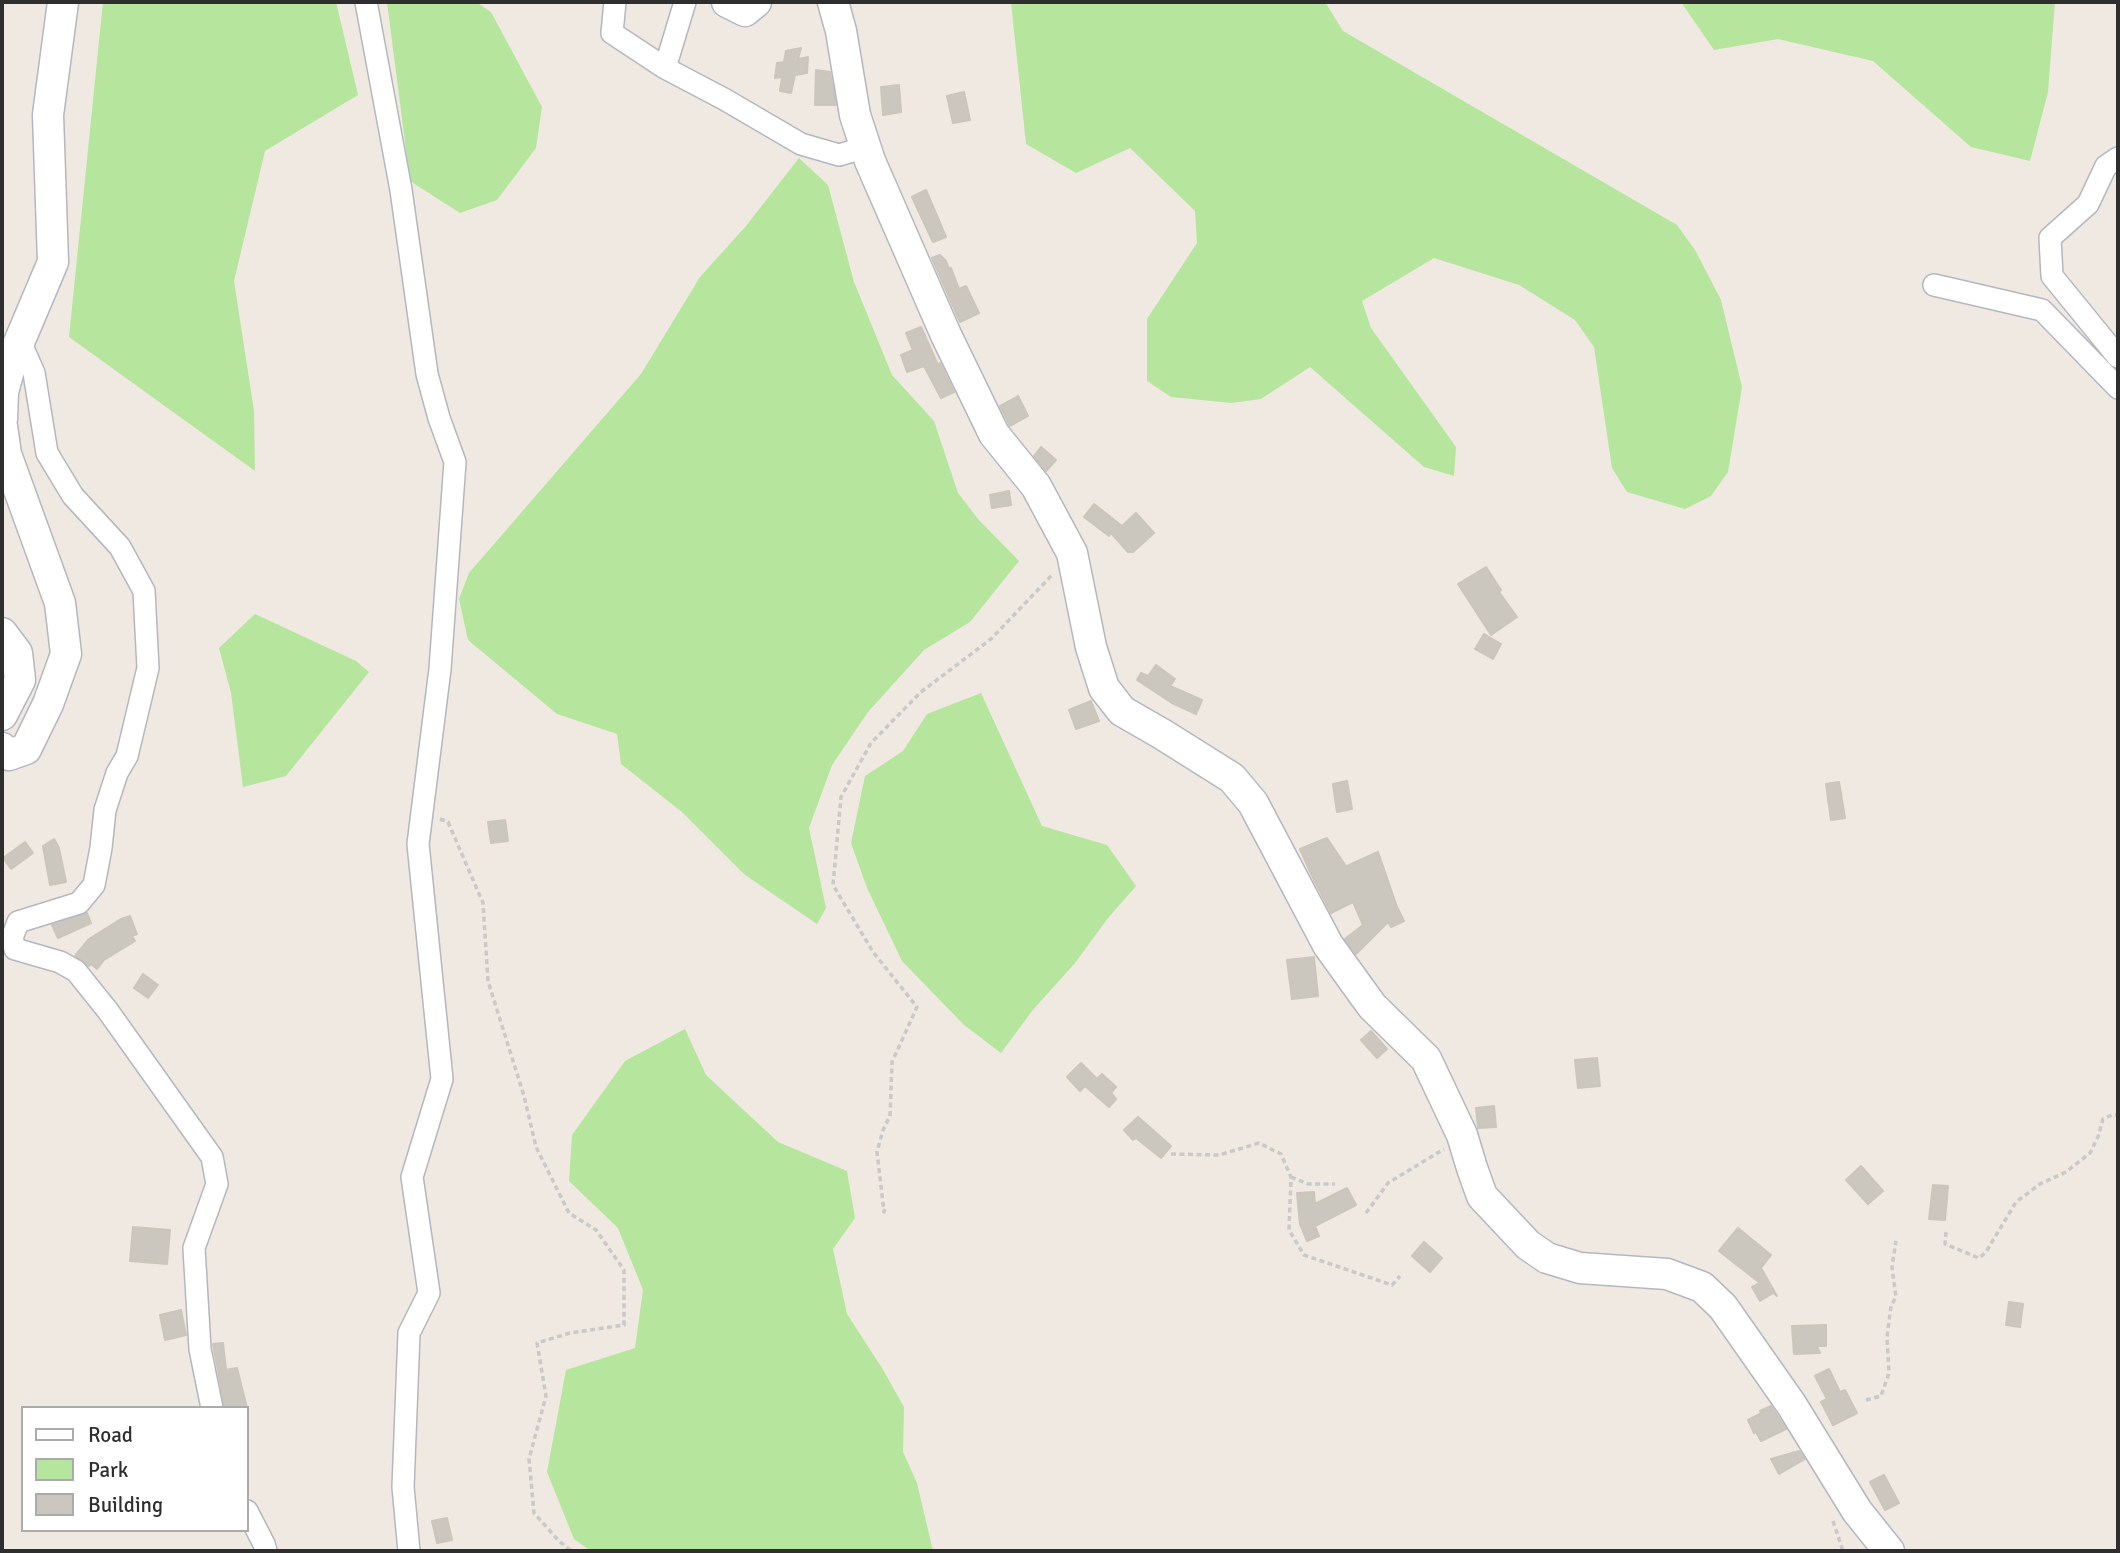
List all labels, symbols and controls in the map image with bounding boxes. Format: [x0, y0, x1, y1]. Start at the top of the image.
legend [21, 1406, 248, 1532]
text: Road [88, 1422, 133, 1448]
text: Park [88, 1457, 128, 1483]
text: Building [88, 1492, 163, 1518]

